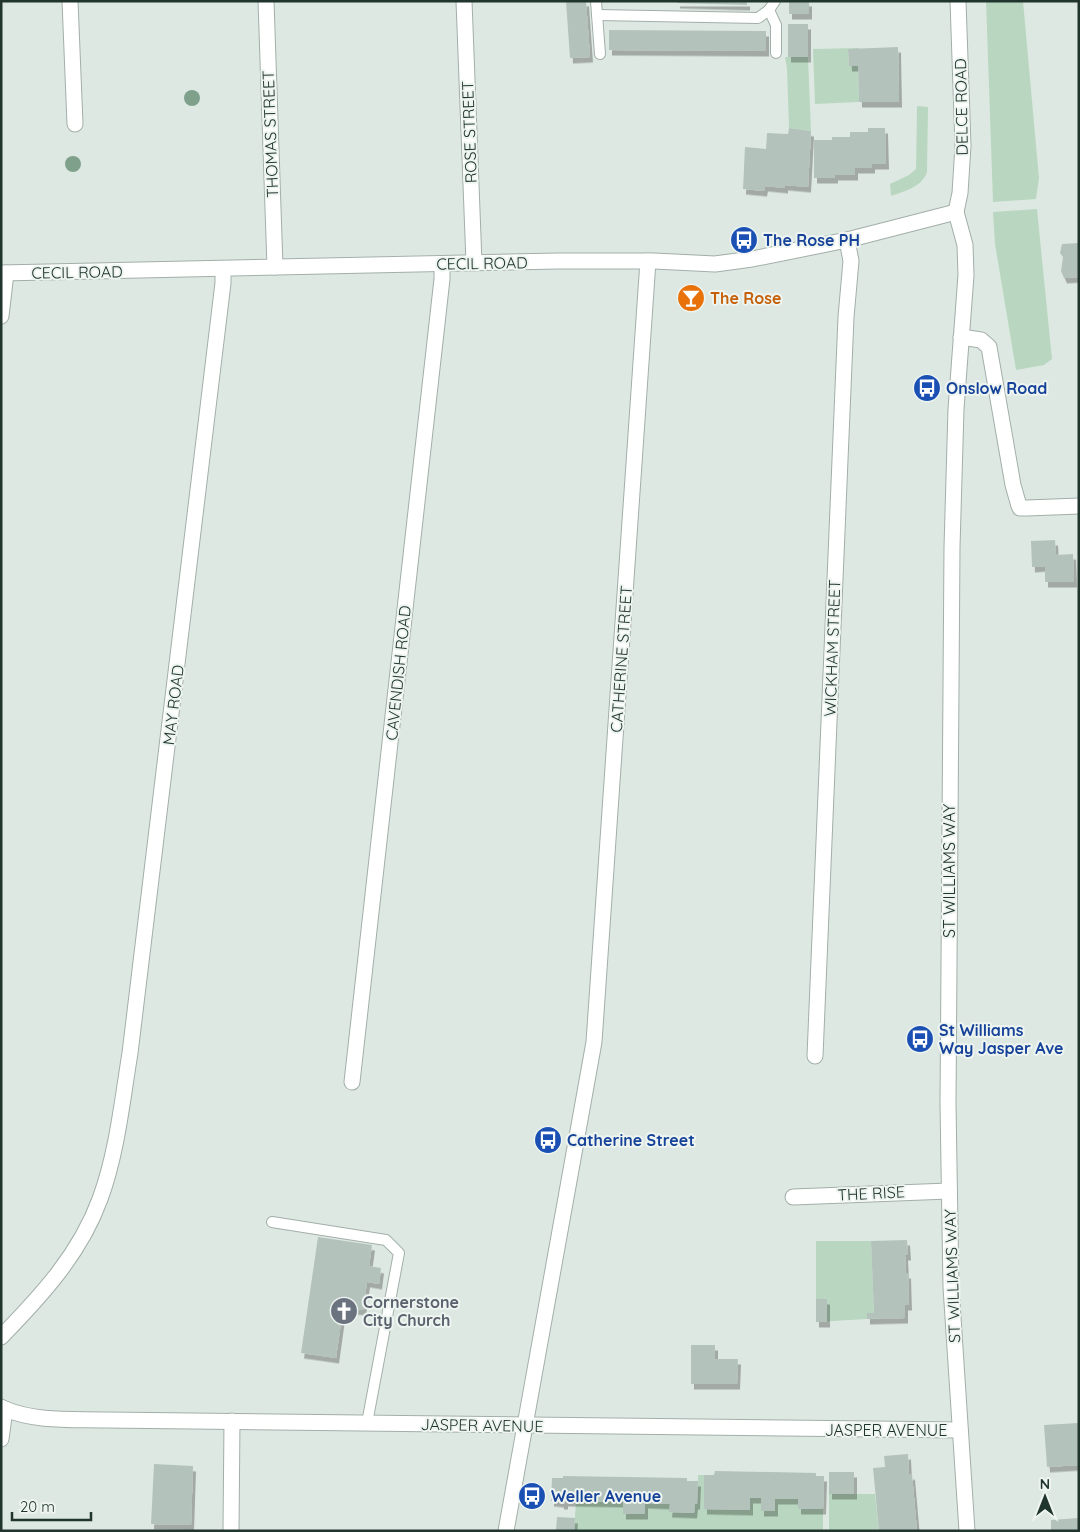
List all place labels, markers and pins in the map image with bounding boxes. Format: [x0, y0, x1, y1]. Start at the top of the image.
bus stop icon: The Rose PH [729, 225, 759, 255]
place label: The Rose PH [763, 230, 860, 250]
bar icon: The Rose [676, 283, 706, 313]
place label: The Rose [710, 288, 781, 308]
bus stop icon: Onslow Road [912, 373, 942, 403]
place label: Onslow Road [946, 378, 1047, 398]
place label: St Williams Way Jasper Ave [939, 1020, 1064, 1058]
bus stop icon: St Williams Way Jasper Ave [905, 1024, 935, 1054]
bus stop icon: Catherine Street [533, 1125, 563, 1155]
place label: Catherine Street [567, 1130, 695, 1150]
place label: Cornerstone City Church [363, 1292, 459, 1330]
church icon: Cornerstone City Church [329, 1296, 359, 1326]
bus stop icon: Weller Avenue [517, 1481, 547, 1511]
place label: Weller Avenue [551, 1486, 661, 1506]

